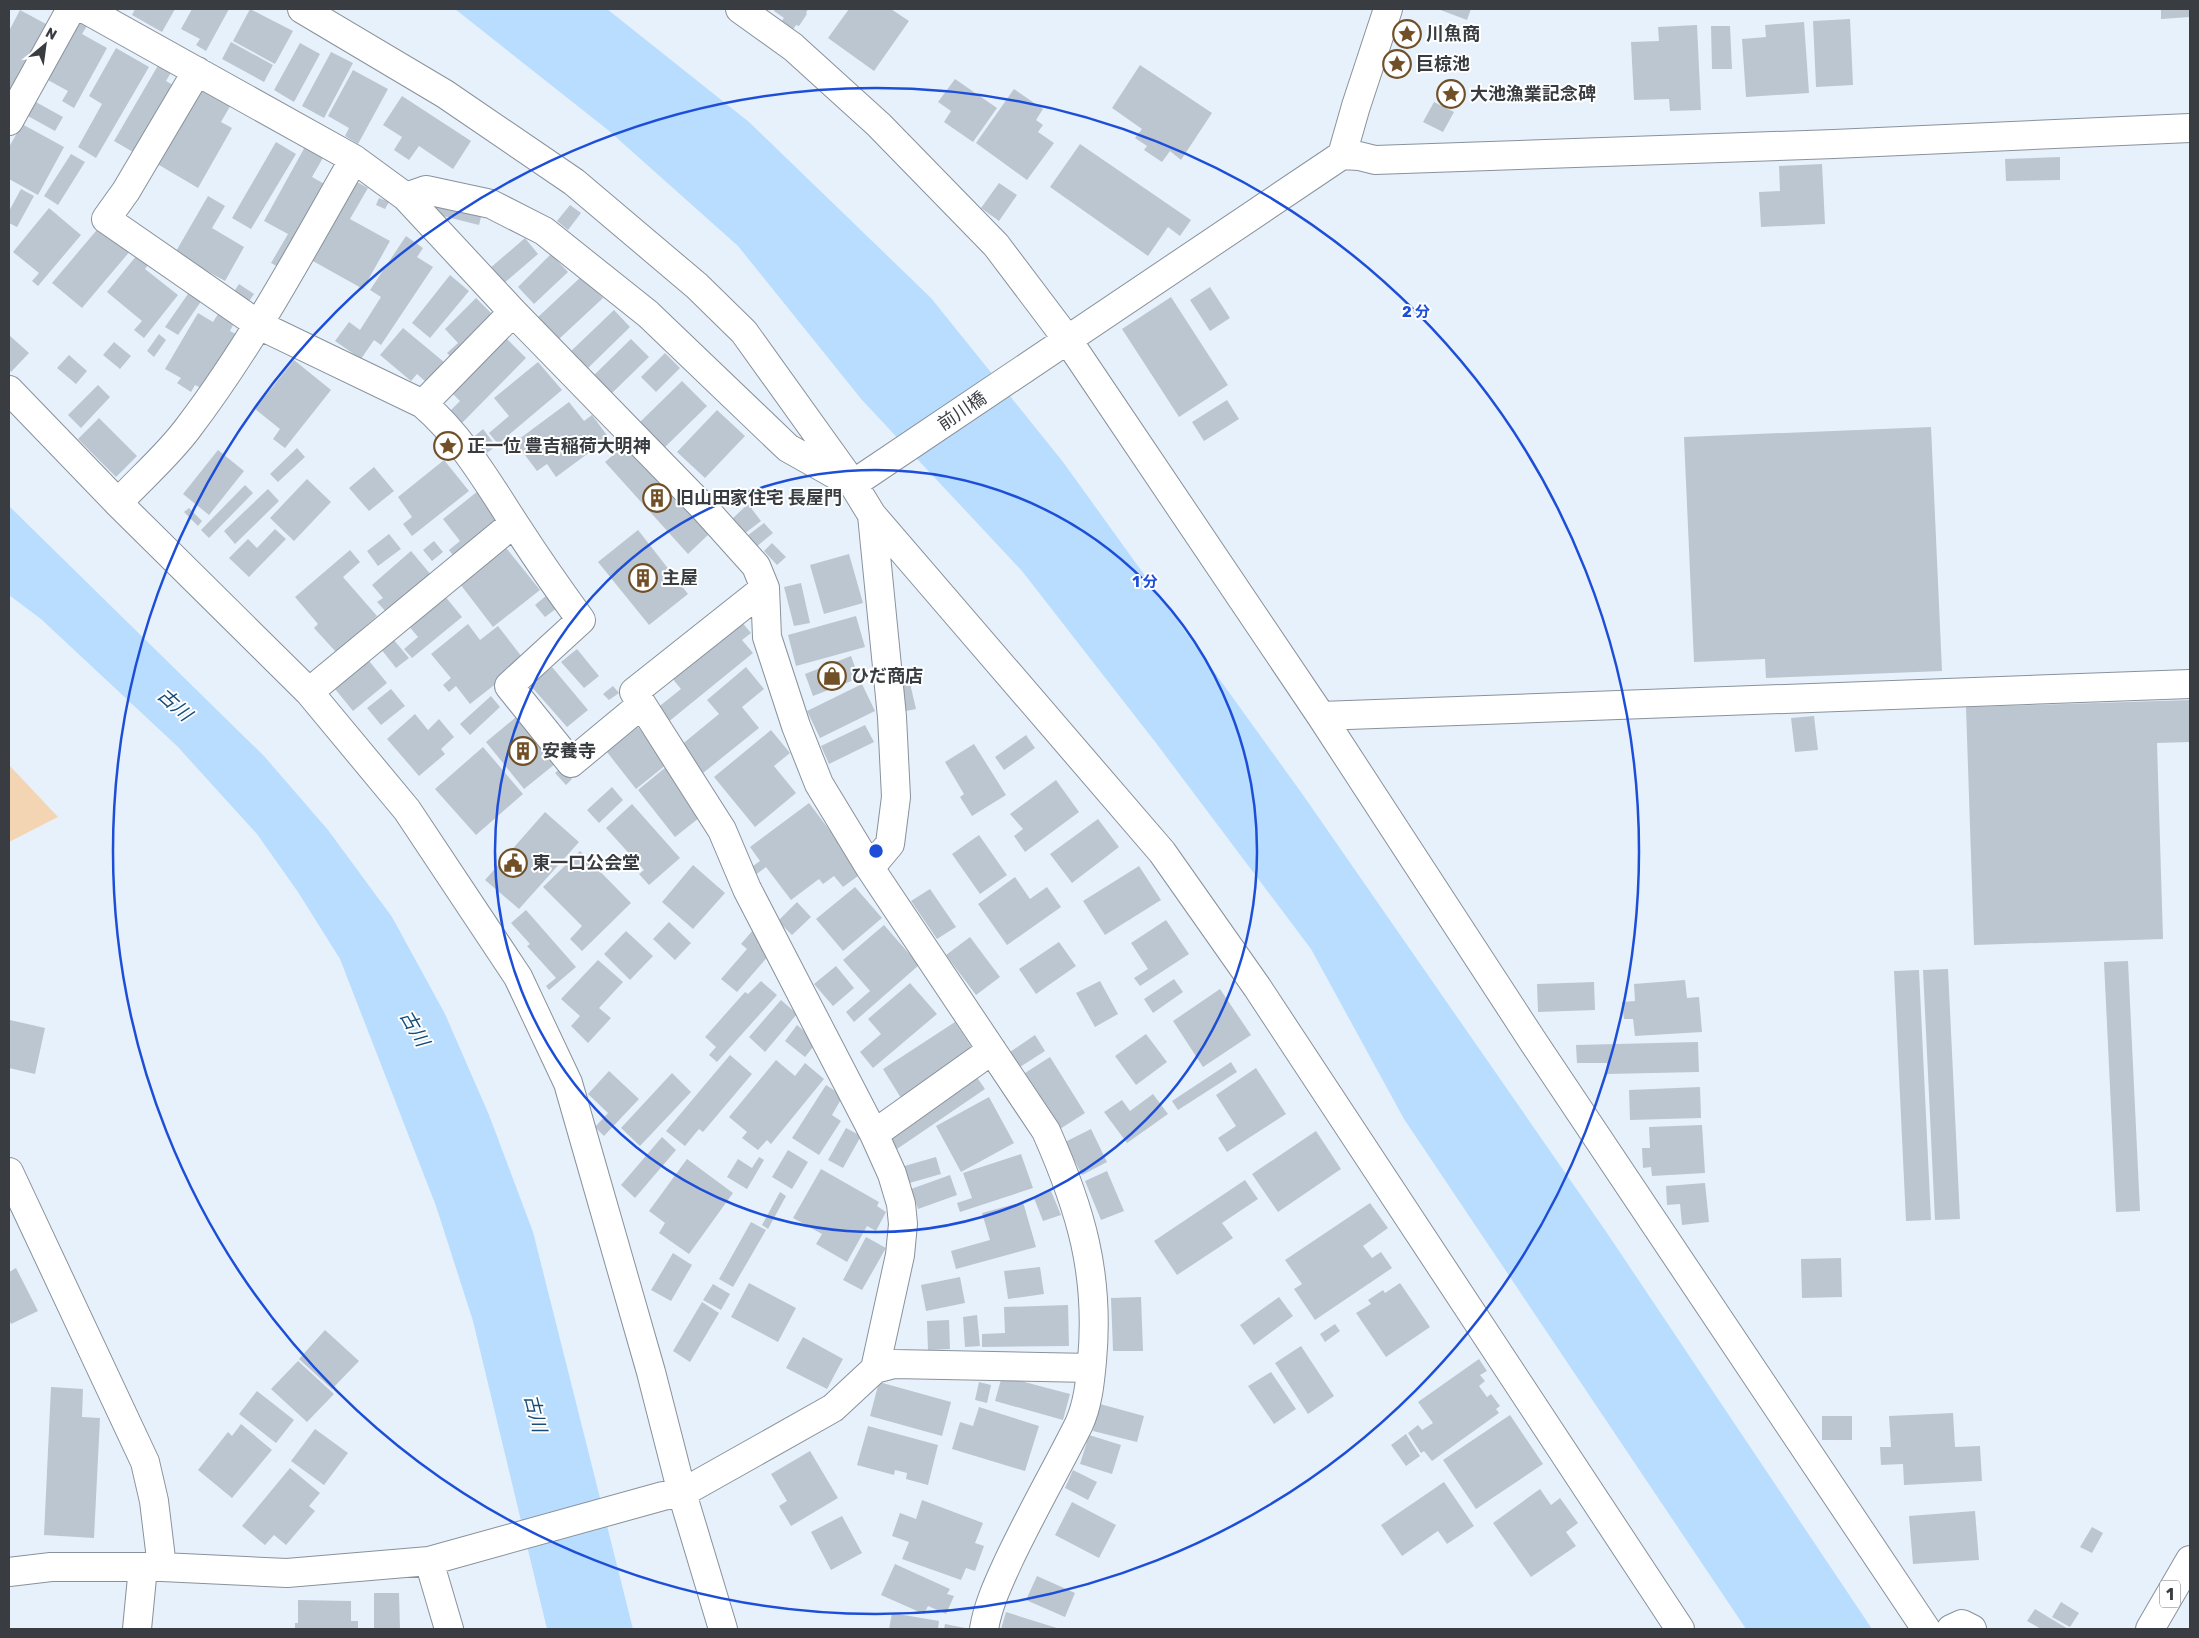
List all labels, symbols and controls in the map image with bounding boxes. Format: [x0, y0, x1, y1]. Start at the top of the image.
place icon: 川魚商 [1392, 19, 1422, 49]
north arrow [20, 20, 70, 70]
place label: 川魚商 [1426, 23, 1480, 45]
text: N [43, 24, 60, 44]
place icon: 巨椋池 [1382, 49, 1412, 79]
place label: 巨椋池 [1416, 53, 1470, 75]
place icon: 大池漁業記念碑 [1436, 79, 1466, 109]
place label: 大池漁業記念碑 [1470, 83, 1596, 105]
text: 2 分 [1402, 303, 1430, 321]
street label: 前川橋 [933, 387, 991, 435]
place icon: 正一位 豊吉稲荷大明神 [433, 431, 463, 461]
place label: 正一位 豊吉稲荷大明神 [467, 435, 651, 457]
building icon: 旧山田家住宅 長屋門 [642, 483, 672, 513]
place label: 旧山田家住宅 長屋門 [676, 487, 842, 509]
building icon: 主屋 [628, 563, 658, 593]
place label: 主屋 [662, 567, 698, 589]
text: 1 分 [1132, 573, 1158, 591]
shop icon: ひだ商店 [817, 661, 847, 691]
place label: ひだ商店 [851, 665, 923, 687]
water label: 古川 [153, 683, 198, 727]
building icon: 安養寺 [508, 736, 538, 766]
place label: 安養寺 [542, 740, 596, 762]
centre of rings [867, 842, 885, 860]
public building icon: 東一口公会堂 [498, 848, 528, 878]
place label: 東一口公会堂 [532, 852, 640, 874]
water label: 古川 [395, 1006, 435, 1052]
water label: 古川 [520, 1392, 552, 1436]
road number: 1 [2160, 1580, 2180, 1608]

